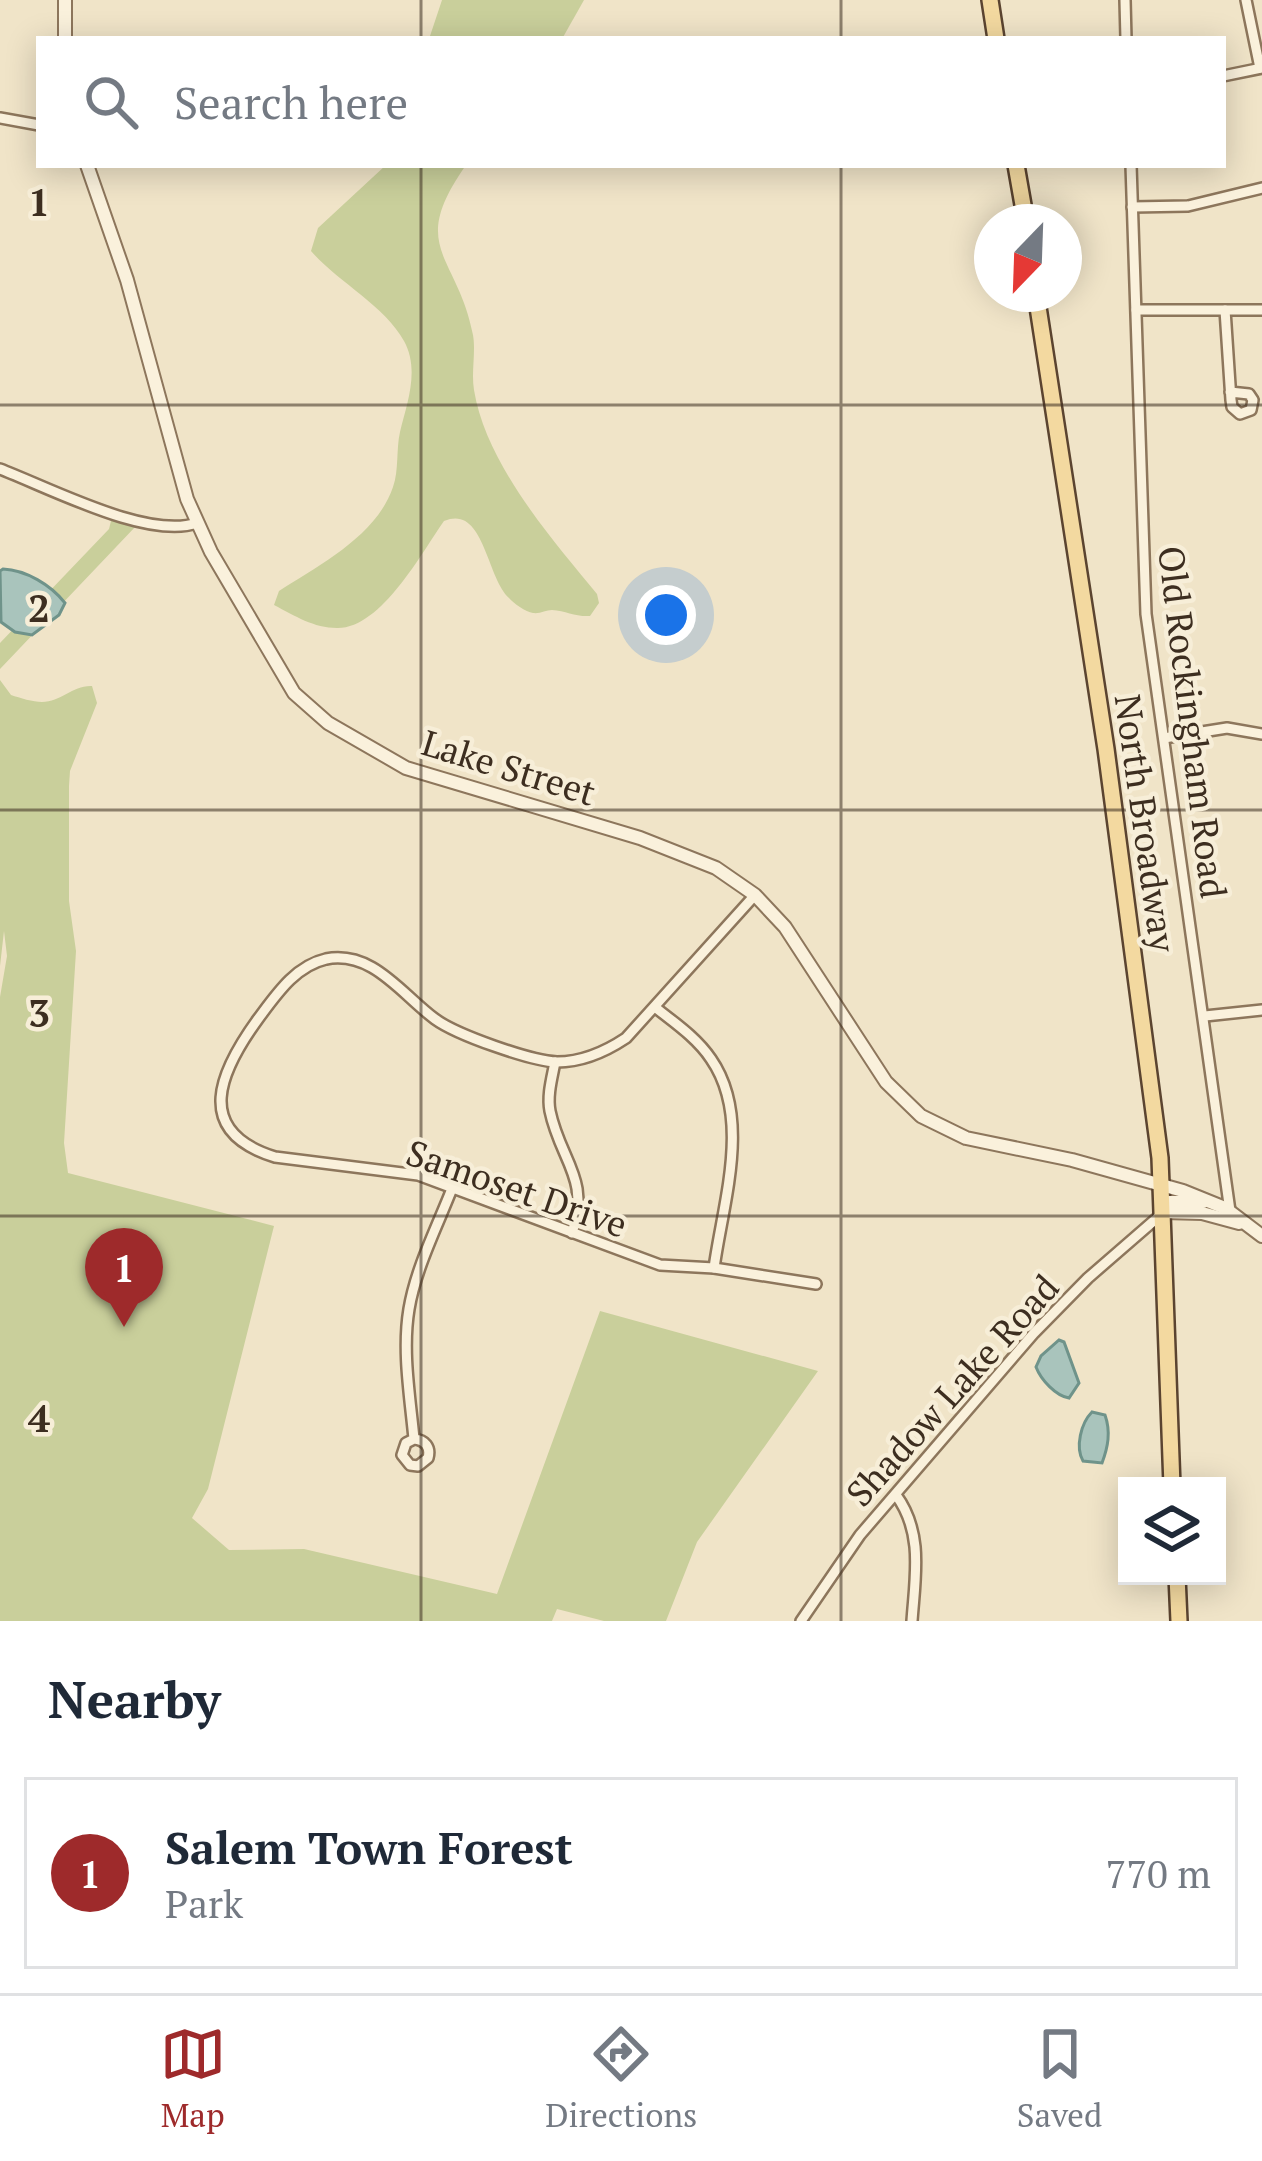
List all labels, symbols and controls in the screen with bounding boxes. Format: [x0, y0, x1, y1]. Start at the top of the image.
search box [36, 36, 1226, 168]
icon: search [78, 69, 144, 135]
text: Search here [174, 72, 408, 132]
text: 1 [28, 175, 50, 227]
north arrow [974, 204, 1082, 312]
street label: Old Rockingham Road [1148, 543, 1238, 901]
text: 2 [28, 581, 50, 633]
your location [636, 585, 696, 645]
street label: North Broadway [1105, 691, 1187, 956]
street label: Lake Street [417, 718, 601, 816]
text: 3 [28, 986, 50, 1038]
street label: Samoset Drive [401, 1128, 633, 1248]
pin: 1 [85, 1228, 163, 1327]
street label: Shadow Lake Road [835, 1264, 1069, 1516]
text: 4 [28, 1391, 50, 1443]
map controls [1118, 1477, 1226, 1585]
button: layers [1118, 1477, 1226, 1585]
text: Nearby [48, 1665, 221, 1733]
text: Salem Town Forest [165, 1817, 573, 1877]
text: 1 [79, 1847, 101, 1899]
text: 770 m [1106, 1847, 1211, 1899]
text: Park [165, 1877, 243, 1929]
tab: Map [160, 2021, 226, 2136]
tab: Directions [545, 2021, 697, 2136]
tab: Saved [1017, 2021, 1102, 2136]

